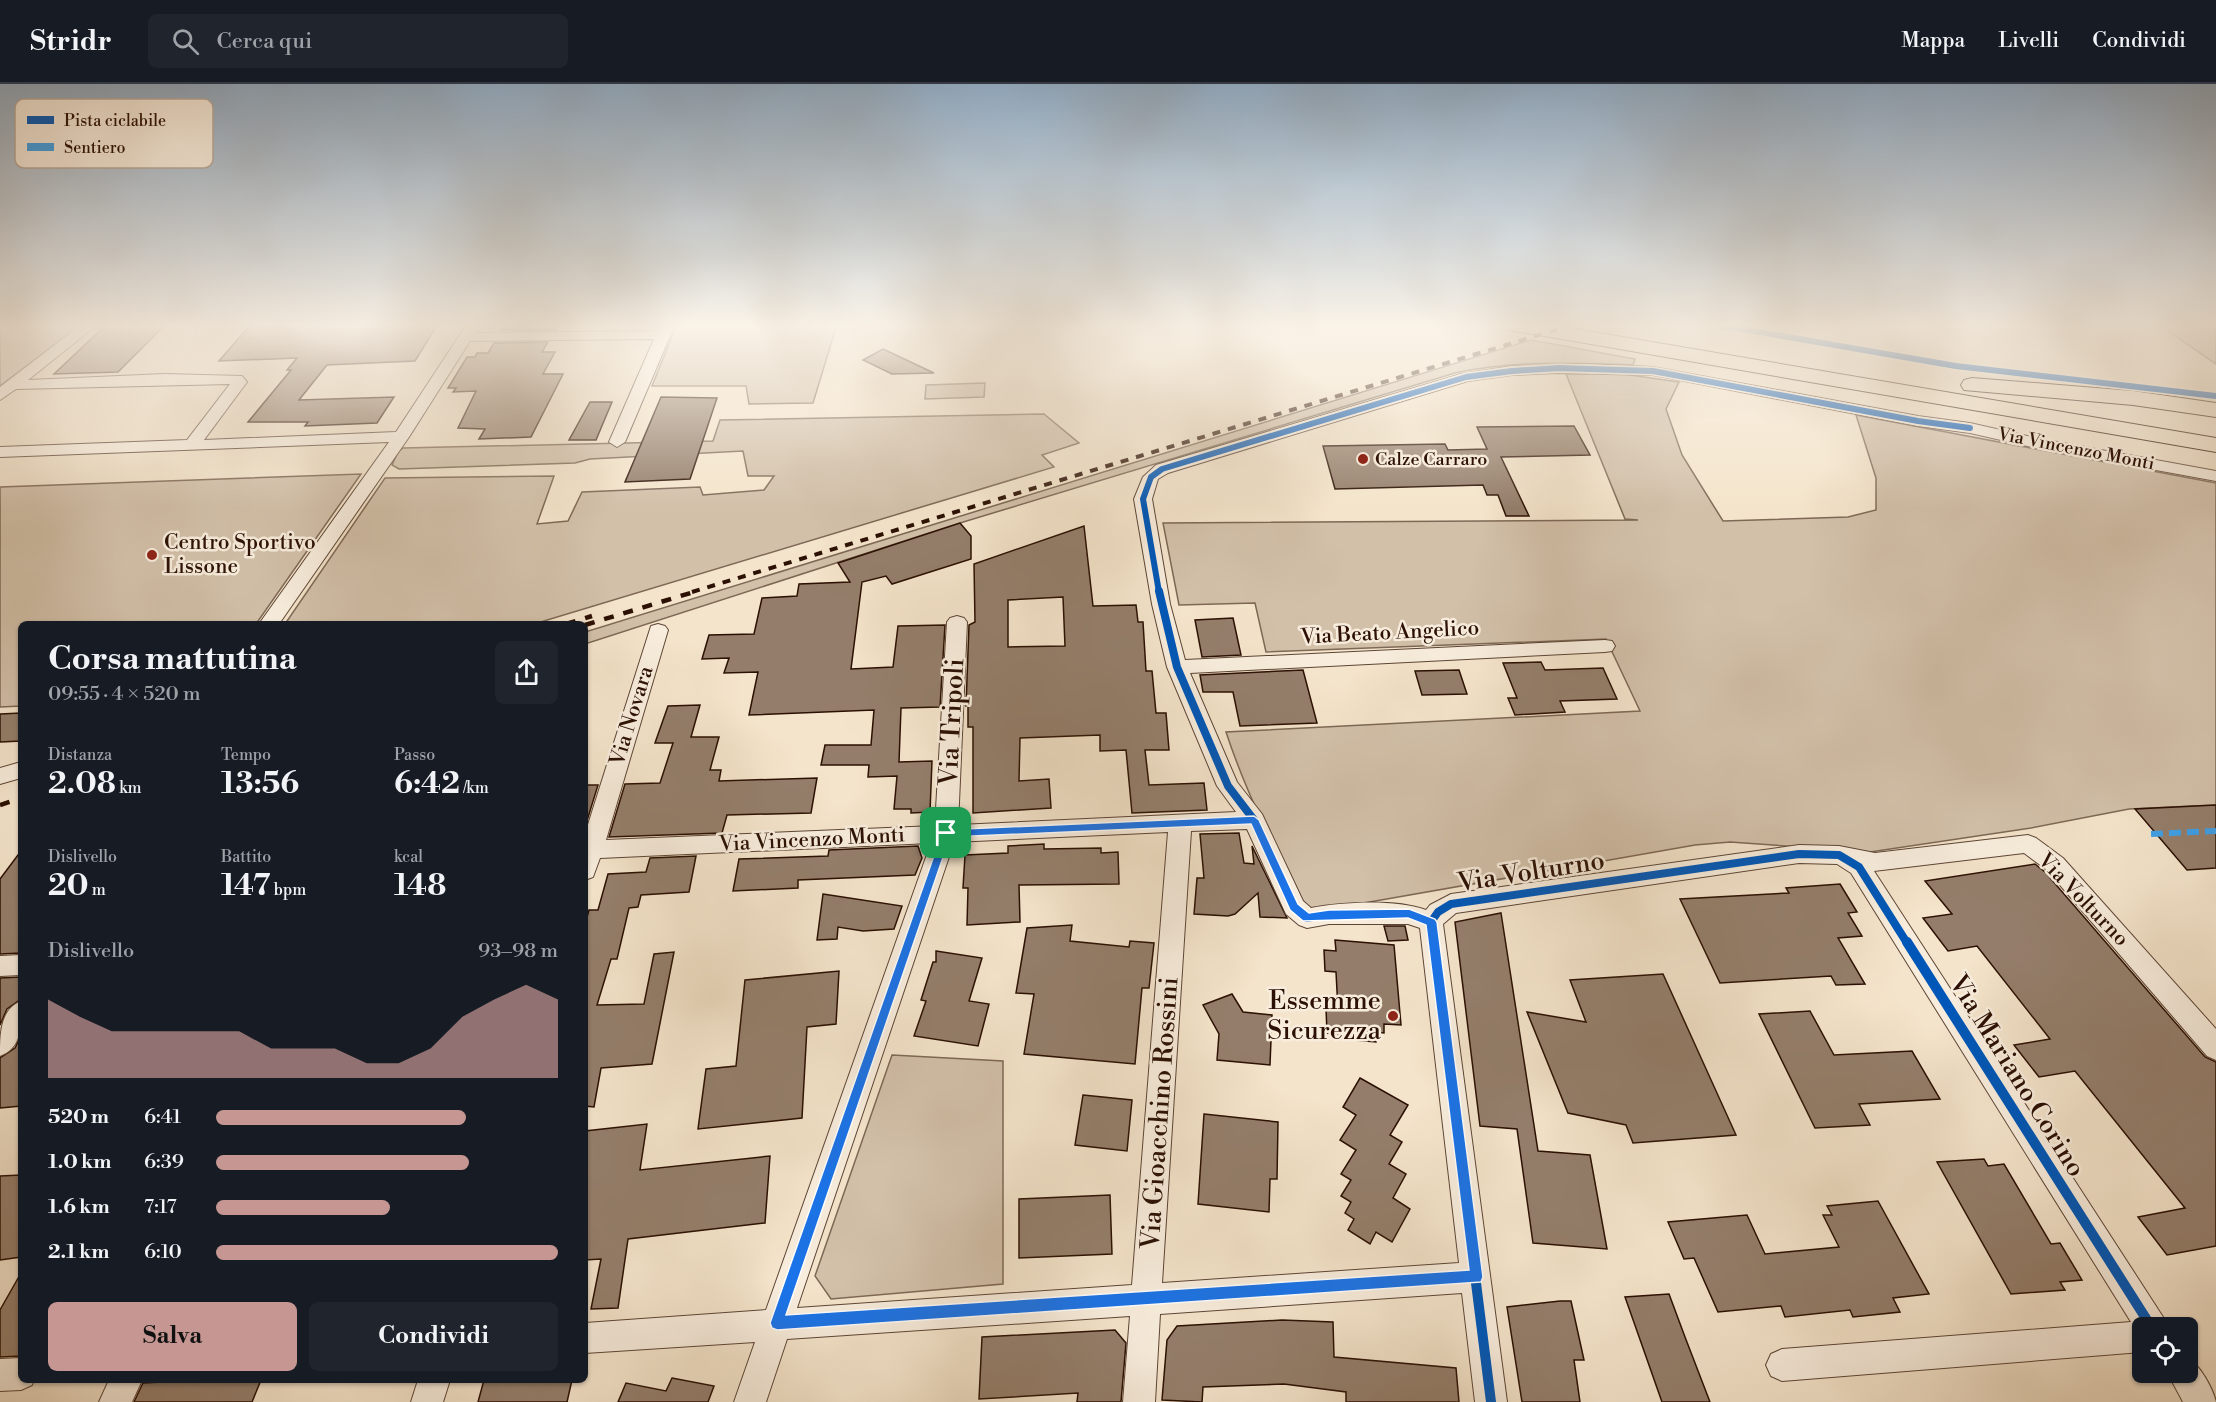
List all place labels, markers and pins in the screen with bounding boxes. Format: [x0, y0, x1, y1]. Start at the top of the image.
place label: Calze Carraro [1375, 448, 1487, 471]
marker: Calze Carraro [1356, 452, 1370, 466]
place label: Centro Sportivo Lissone [164, 530, 316, 580]
marker: Centro Sportivo Lissone [145, 548, 159, 562]
pin [920, 807, 971, 858]
place label: Essemme Sicurezza [1267, 985, 1382, 1047]
marker: Essemme Sicurezza [1386, 1009, 1400, 1023]

